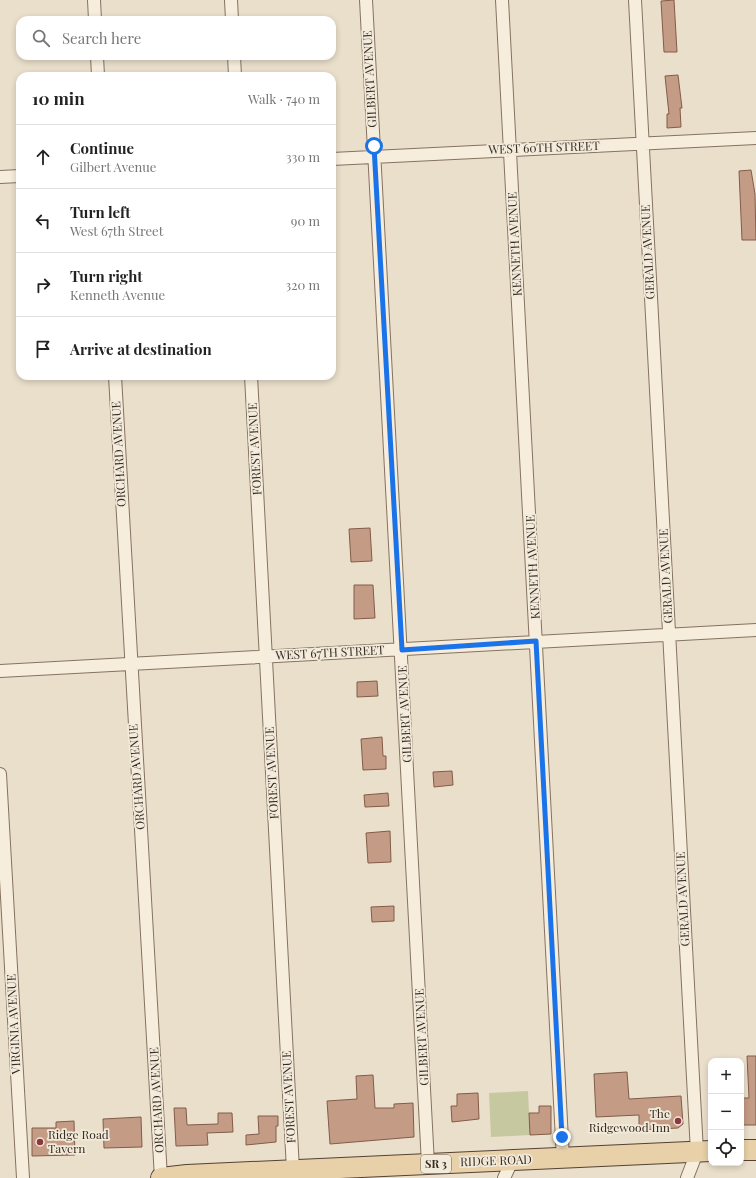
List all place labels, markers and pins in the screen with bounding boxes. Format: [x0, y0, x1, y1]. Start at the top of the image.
place label: The Ridgewood Inn [589, 1105, 670, 1135]
marker: The Ridgewood Inn [673, 1116, 683, 1126]
place label: Ridge Road Tavern [48, 1126, 109, 1156]
marker: Ridge Road Tavern [35, 1137, 45, 1147]

